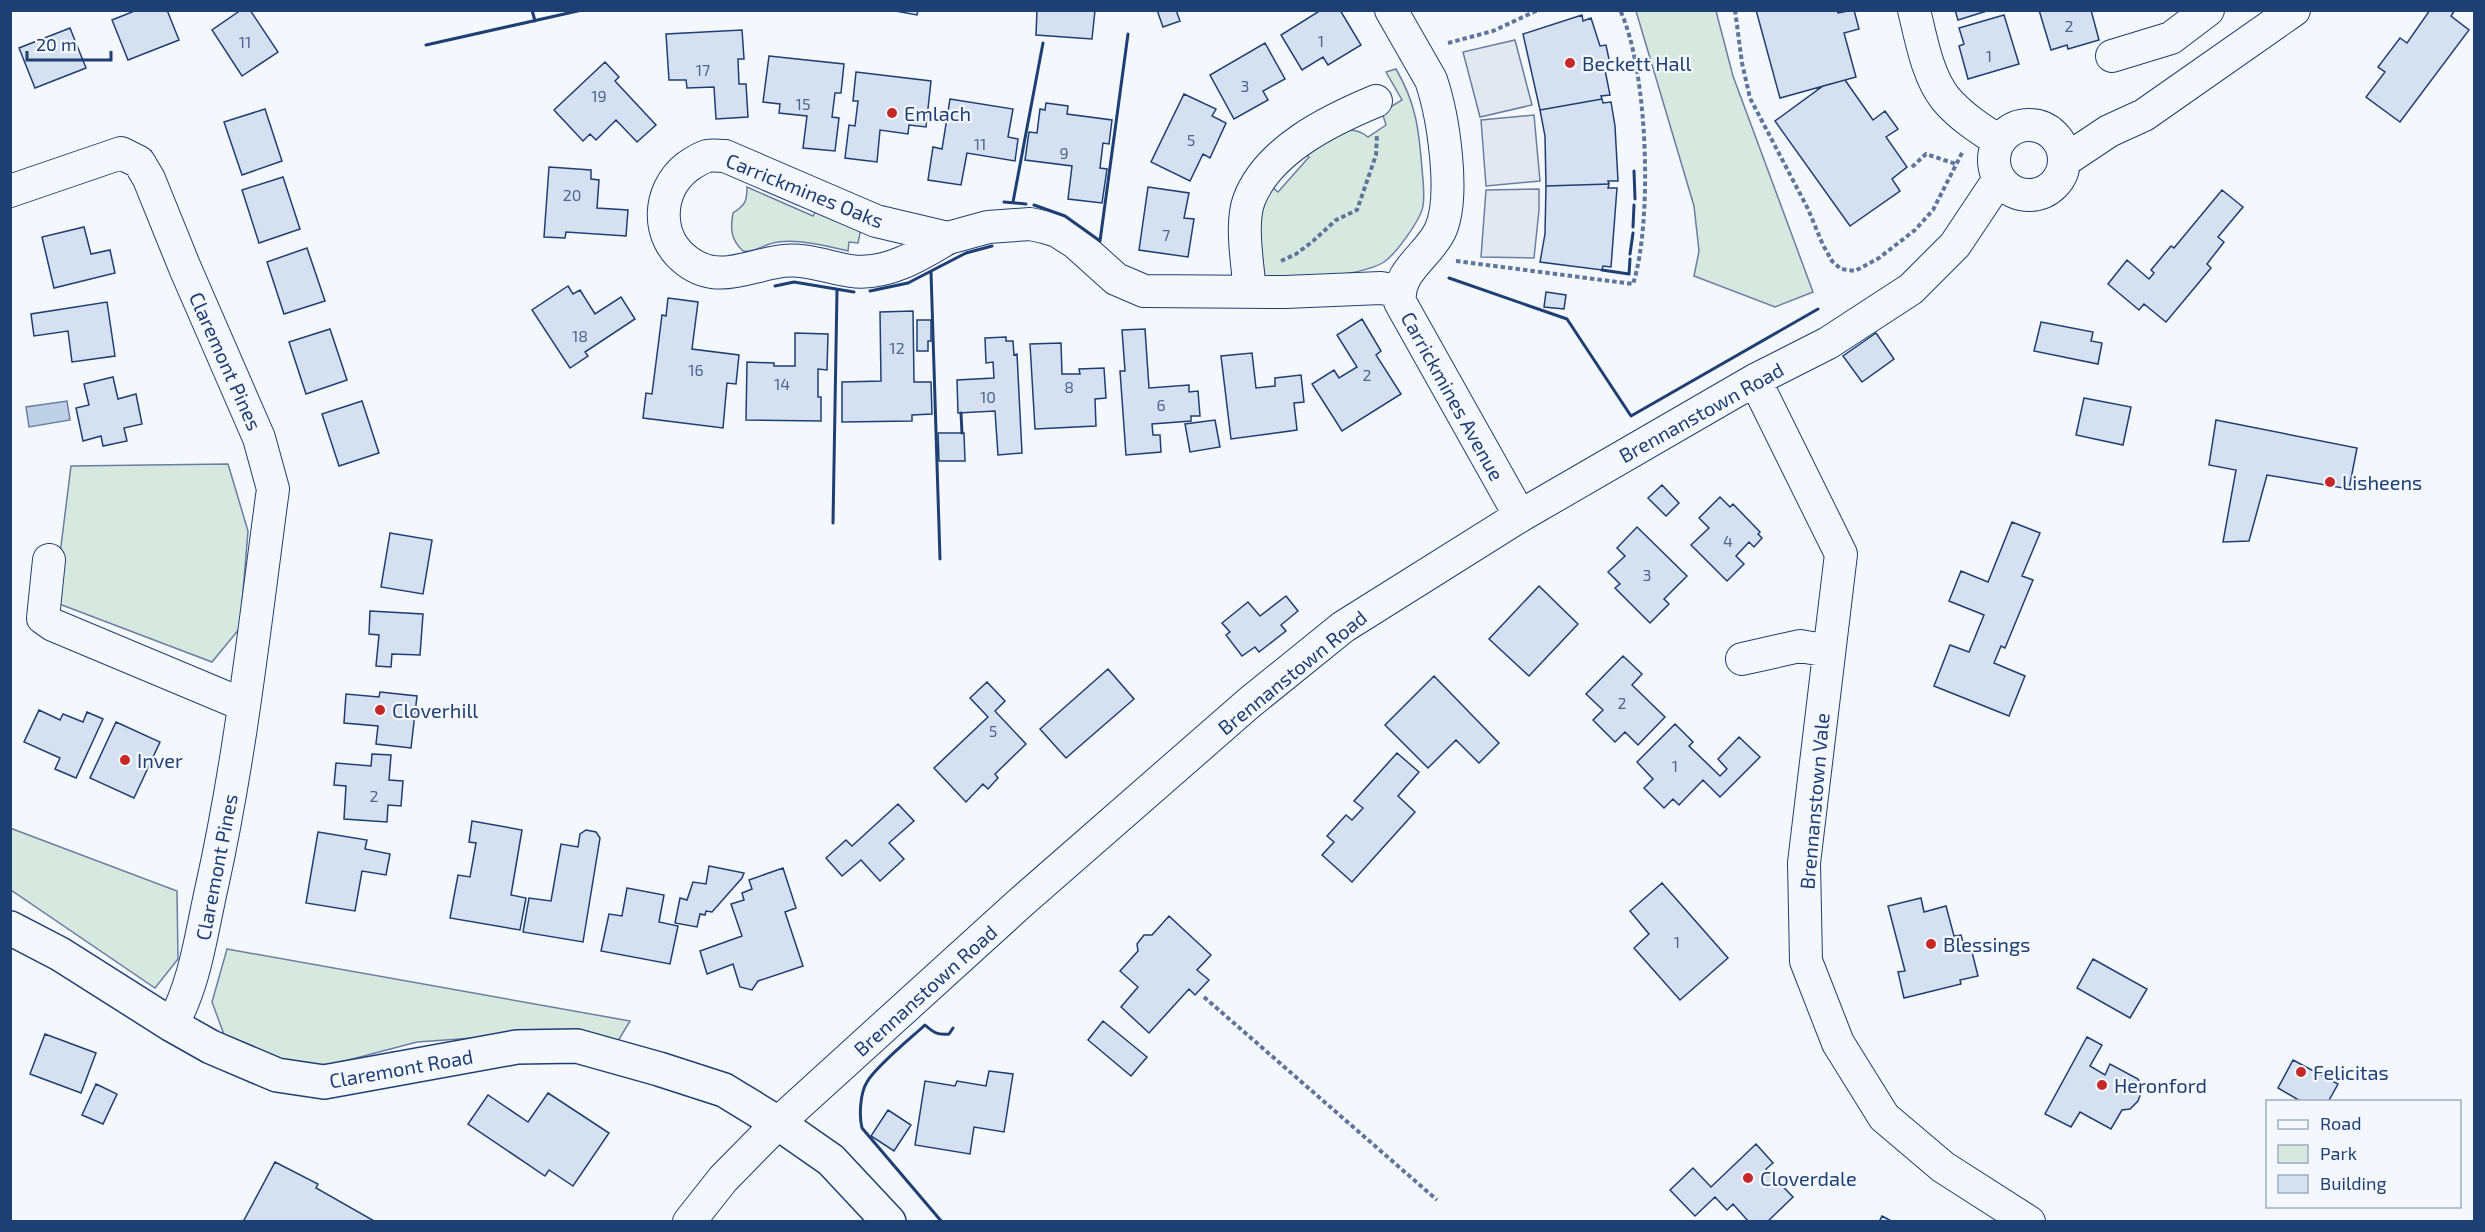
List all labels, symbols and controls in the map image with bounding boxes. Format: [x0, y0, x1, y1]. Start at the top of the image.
house number: 2 [2065, 16, 2074, 35]
scale bar [27, 24, 111, 62]
house number: 1 [1318, 31, 1324, 50]
house number: 11 [239, 32, 251, 51]
text: 20 m [36, 33, 77, 55]
house number: 1 [1986, 46, 1992, 65]
place label: Beckett Hall [1582, 51, 1692, 75]
marker: Beckett Hall [1563, 56, 1577, 70]
house number: 17 [696, 60, 710, 79]
house number: 3 [1241, 76, 1249, 95]
house number: 19 [591, 86, 607, 105]
house number: 15 [796, 94, 810, 113]
place label: Emlach [904, 101, 971, 125]
marker: Emlach [885, 106, 899, 120]
house number: 5 [1187, 130, 1195, 149]
house number: 11 [974, 134, 986, 153]
house number: 9 [1059, 143, 1069, 162]
street label: Carrickmines Oaks [723, 148, 887, 232]
house number: 20 [563, 185, 581, 204]
house number: 7 [1162, 225, 1170, 244]
street label: Claremont Pines [185, 288, 267, 434]
street label: Carrickmines Avenue [1397, 307, 1509, 485]
house number: 18 [572, 326, 588, 345]
house number: 12 [889, 338, 905, 357]
street label: Brennanstown Road [1615, 357, 1787, 467]
house number: 16 [688, 360, 704, 379]
house number: 2 [1363, 365, 1372, 384]
house number: 14 [774, 374, 790, 393]
house number: 8 [1064, 377, 1074, 396]
house number: 10 [980, 387, 996, 406]
house number: 6 [1156, 395, 1166, 414]
place label: Lisheens [2342, 470, 2422, 494]
marker: Lisheens [2323, 475, 2337, 489]
house number: 4 [1723, 531, 1733, 550]
house number: 3 [1643, 565, 1651, 584]
street label: Brennanstown Road [1213, 605, 1371, 739]
house number: 2 [1618, 693, 1627, 712]
place label: Cloverhill [392, 698, 478, 722]
marker: Cloverhill [373, 703, 387, 717]
street label: Brennanstown Vale [1794, 712, 1834, 890]
house number: 5 [989, 721, 997, 740]
place label: Inver [137, 748, 183, 772]
marker: Inver [118, 753, 132, 767]
house number: 1 [1672, 756, 1678, 775]
house number: 2 [370, 786, 379, 805]
street label: Claremont Pines [190, 792, 242, 942]
street label: Brennanstown Road [848, 919, 1002, 1061]
house number: 1 [1674, 932, 1680, 951]
place label: Blessings [1943, 932, 2030, 956]
marker: Blessings [1924, 937, 1938, 951]
street label: Claremont Road [327, 1044, 475, 1092]
place label: Felicitas [2313, 1060, 2389, 1084]
marker: Felicitas [2294, 1065, 2308, 1079]
place label: Heronford [2114, 1073, 2207, 1097]
marker: Heronford [2095, 1078, 2109, 1092]
legend [2266, 1100, 2461, 1208]
text: Road [2320, 1112, 2361, 1134]
text: Park [2320, 1142, 2357, 1164]
place label: Cloverdale [1760, 1166, 1857, 1190]
marker: Cloverdale [1741, 1171, 1755, 1185]
text: Building [2320, 1172, 2387, 1194]

